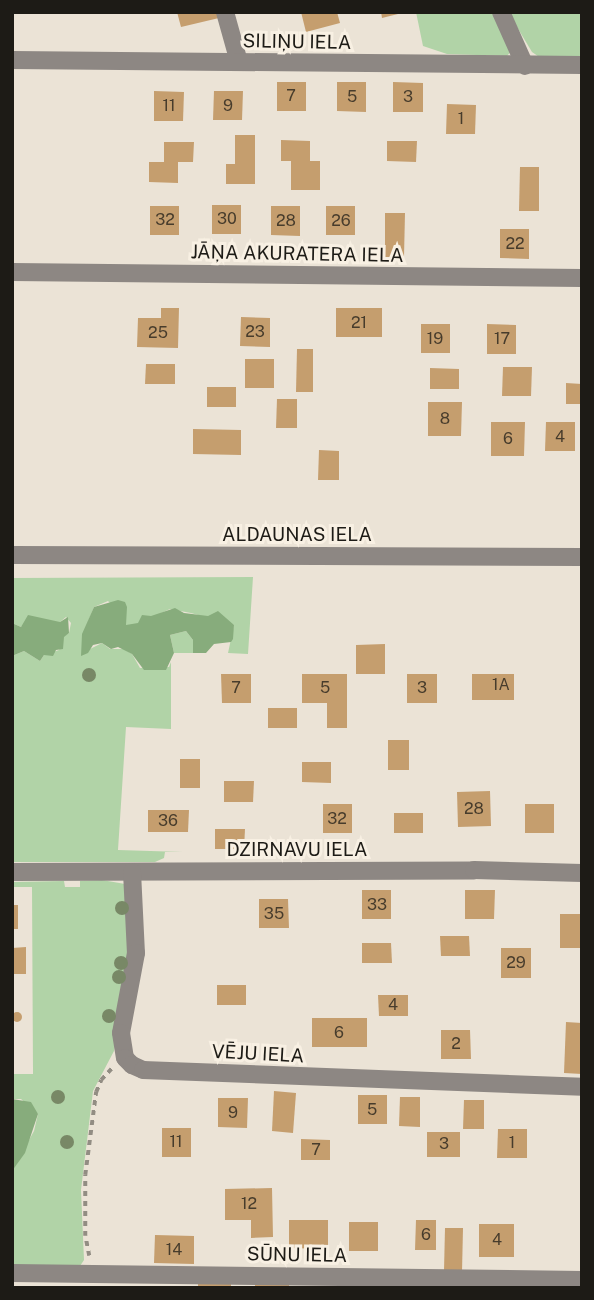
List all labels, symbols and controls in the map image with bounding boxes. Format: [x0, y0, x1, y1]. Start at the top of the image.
street label: SILIŅU IELA [243, 30, 351, 54]
house number: 7 [286, 86, 296, 106]
house number: 5 [347, 87, 357, 107]
house number: 3 [403, 87, 413, 107]
house number: 11 [162, 96, 176, 116]
house number: 9 [223, 96, 233, 116]
house number: 1 [458, 109, 464, 129]
house number: 30 [217, 209, 237, 229]
house number: 32 [155, 210, 175, 230]
house number: 28 [276, 211, 296, 231]
house number: 26 [331, 211, 351, 231]
house number: 22 [505, 234, 525, 254]
street label: JĀŅA AKURATERA IELA [190, 241, 404, 267]
house number: 21 [351, 313, 367, 333]
house number: 23 [245, 322, 265, 342]
house number: 25 [148, 323, 168, 343]
house number: 19 [427, 329, 443, 349]
house number: 17 [494, 329, 510, 349]
house number: 8 [440, 409, 450, 429]
house number: 4 [555, 427, 565, 447]
house number: 6 [503, 429, 513, 449]
street label: ALDAUNAS IELA [222, 524, 372, 546]
house number: 1A [492, 675, 510, 695]
house number: 7 [231, 678, 241, 698]
house number: 5 [320, 678, 330, 698]
house number: 3 [417, 678, 427, 698]
house number: 28 [464, 799, 484, 819]
house number: 32 [327, 809, 347, 829]
house number: 36 [158, 811, 178, 831]
street label: DZIRNAVU IELA [226, 839, 368, 861]
house number: 33 [367, 895, 387, 915]
house number: 35 [264, 904, 284, 924]
house number: 29 [506, 953, 526, 973]
house number: 4 [388, 995, 398, 1015]
house number: 6 [334, 1023, 344, 1043]
house number: 2 [451, 1034, 461, 1054]
street label: VĒJU IELA [211, 1040, 305, 1068]
house number: 5 [367, 1100, 377, 1120]
house number: 9 [228, 1103, 238, 1123]
house number: 11 [169, 1132, 183, 1152]
house number: 1 [509, 1133, 515, 1153]
house number: 3 [439, 1134, 449, 1154]
house number: 7 [311, 1140, 321, 1160]
house number: 12 [241, 1194, 257, 1214]
house number: 6 [421, 1225, 431, 1245]
house number: 4 [492, 1230, 502, 1250]
house number: 14 [166, 1240, 182, 1260]
street label: SŪNU IELA [247, 1243, 347, 1267]

